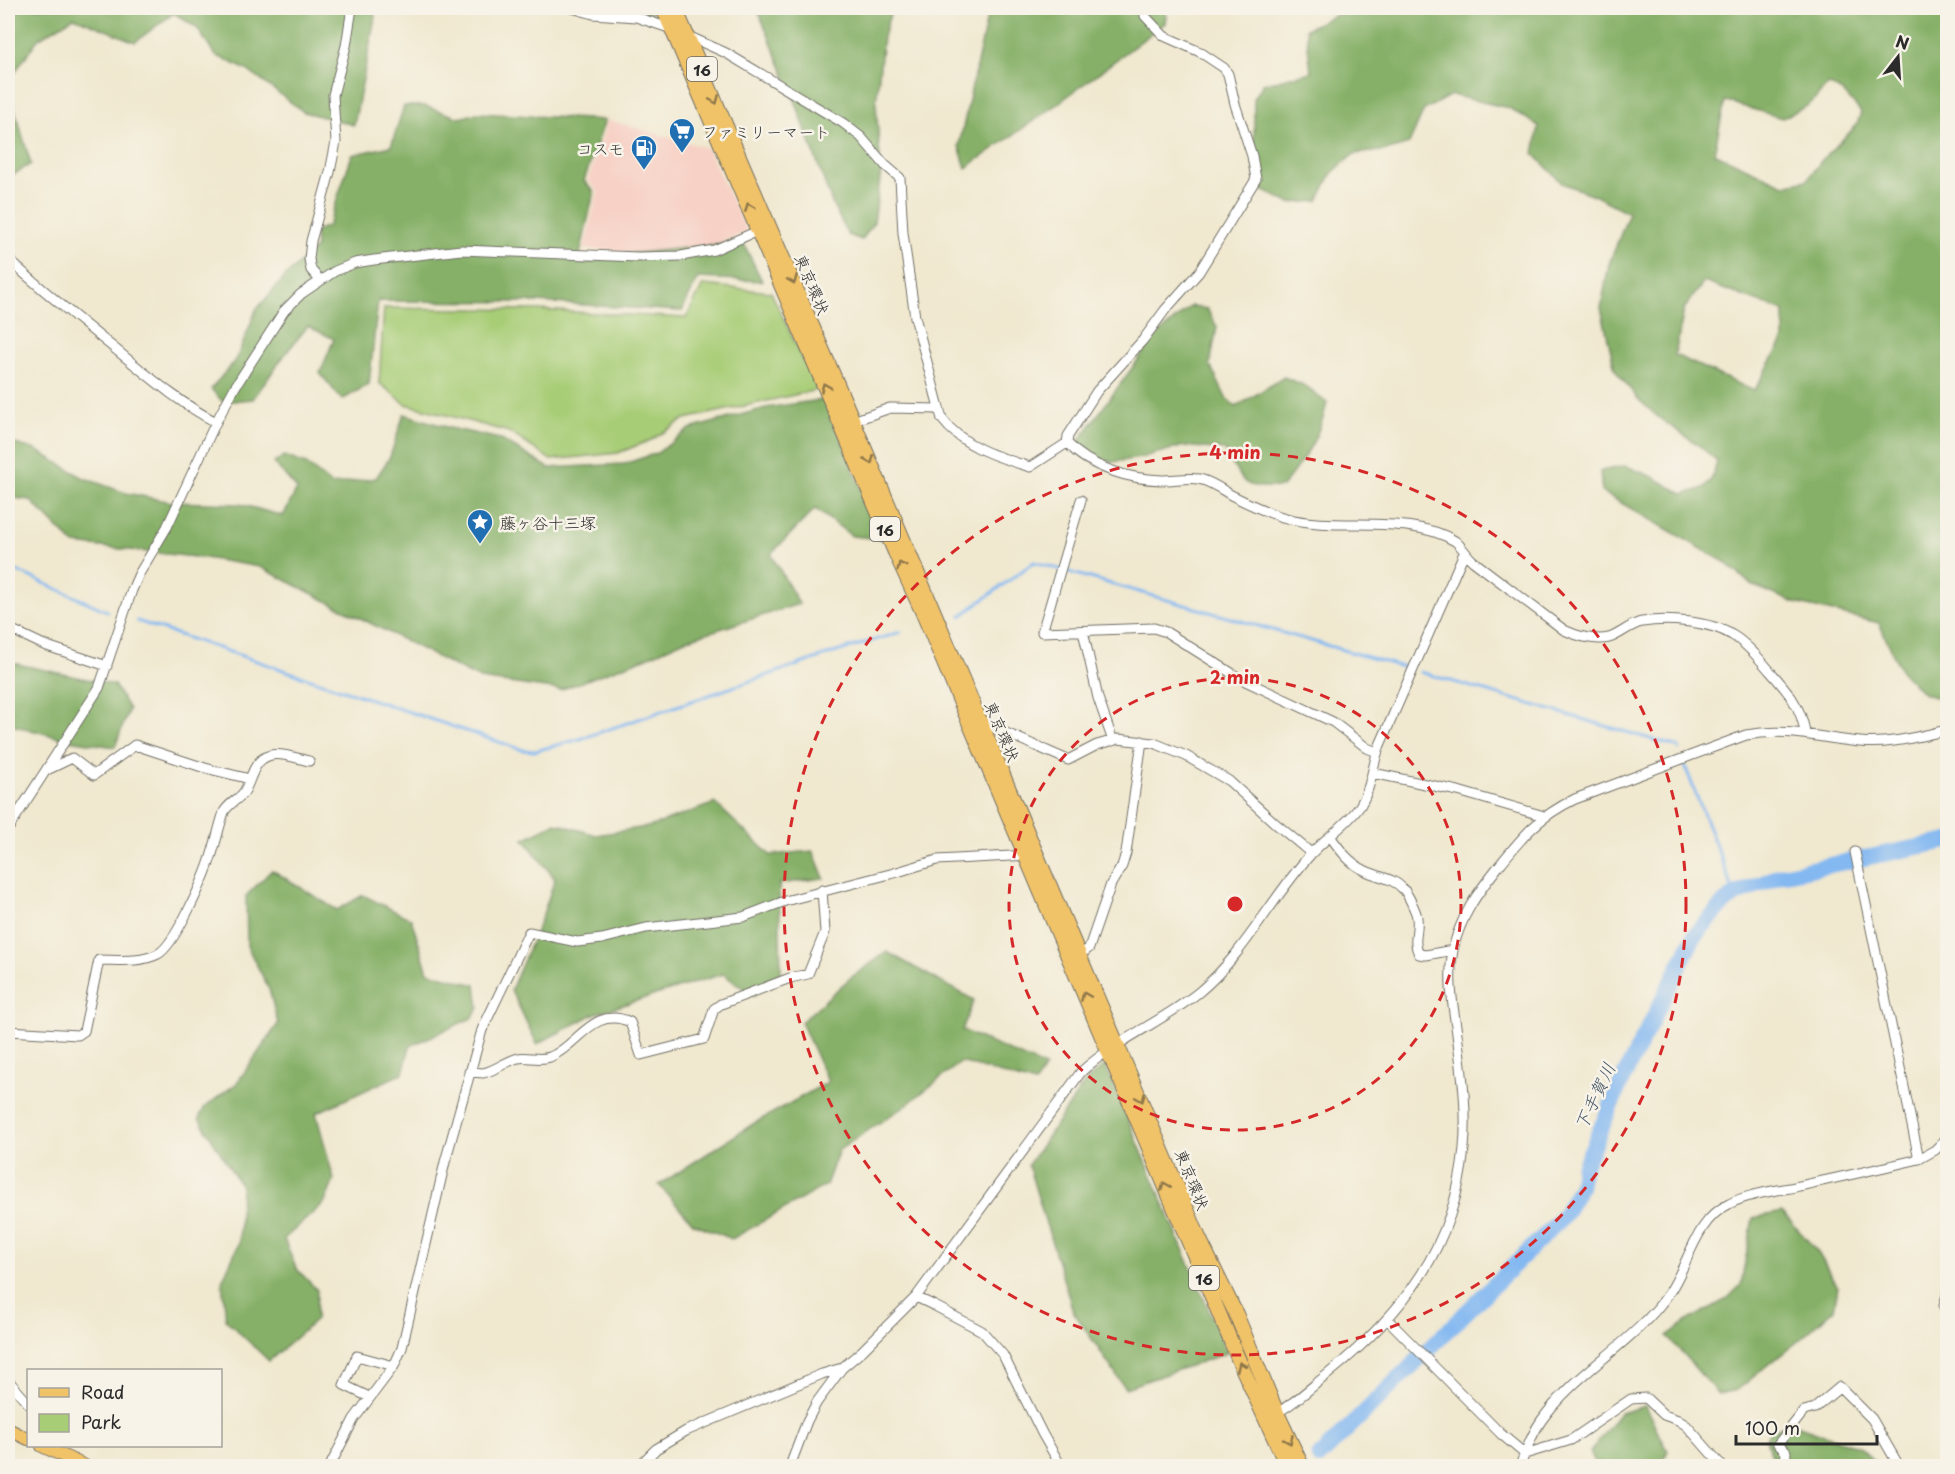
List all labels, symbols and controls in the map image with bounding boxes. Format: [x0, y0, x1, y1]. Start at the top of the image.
north arrow [1868, 27, 1928, 87]
text: N [1893, 28, 1912, 55]
road number: 16 [687, 57, 717, 81]
one-way arrow [708, 93, 720, 104]
supermarket icon: ファミリーマート [667, 116, 697, 154]
place label: ファミリーマート [702, 119, 830, 143]
fuel station icon: コスモ [629, 133, 659, 171]
place label: コスモ [577, 136, 624, 160]
one-way arrow [744, 203, 756, 214]
street label: 東京環状 [789, 250, 837, 318]
one-way arrow [786, 274, 798, 285]
one-way arrow [820, 382, 832, 393]
text: 4 min [1209, 438, 1261, 465]
one-way arrow [863, 453, 875, 464]
place icon: 藤ヶ谷十三塚 [465, 507, 495, 545]
place label: 藤ヶ谷十三塚 [500, 510, 596, 534]
road number: 16 [870, 517, 900, 541]
one-way arrow [897, 561, 909, 572]
text: 2 min [1210, 663, 1260, 690]
street label: 東京環状 [979, 697, 1027, 765]
centre of rings [1225, 894, 1245, 914]
one-way arrow [1080, 992, 1092, 1003]
water label: 下手賀川 [1567, 1058, 1621, 1134]
one-way arrow [1134, 1092, 1146, 1103]
street label: 東京環状 [1170, 1145, 1216, 1213]
one-way arrow [1160, 1181, 1172, 1192]
road number: 16 [1189, 1266, 1219, 1290]
one-way arrow [1237, 1361, 1249, 1372]
legend [27, 1369, 222, 1447]
text: Road [81, 1378, 125, 1405]
text: Park [81, 1408, 121, 1435]
scale bar [1736, 1408, 1877, 1446]
text: 100 m [1745, 1414, 1800, 1441]
one-way arrow [1282, 1434, 1294, 1445]

